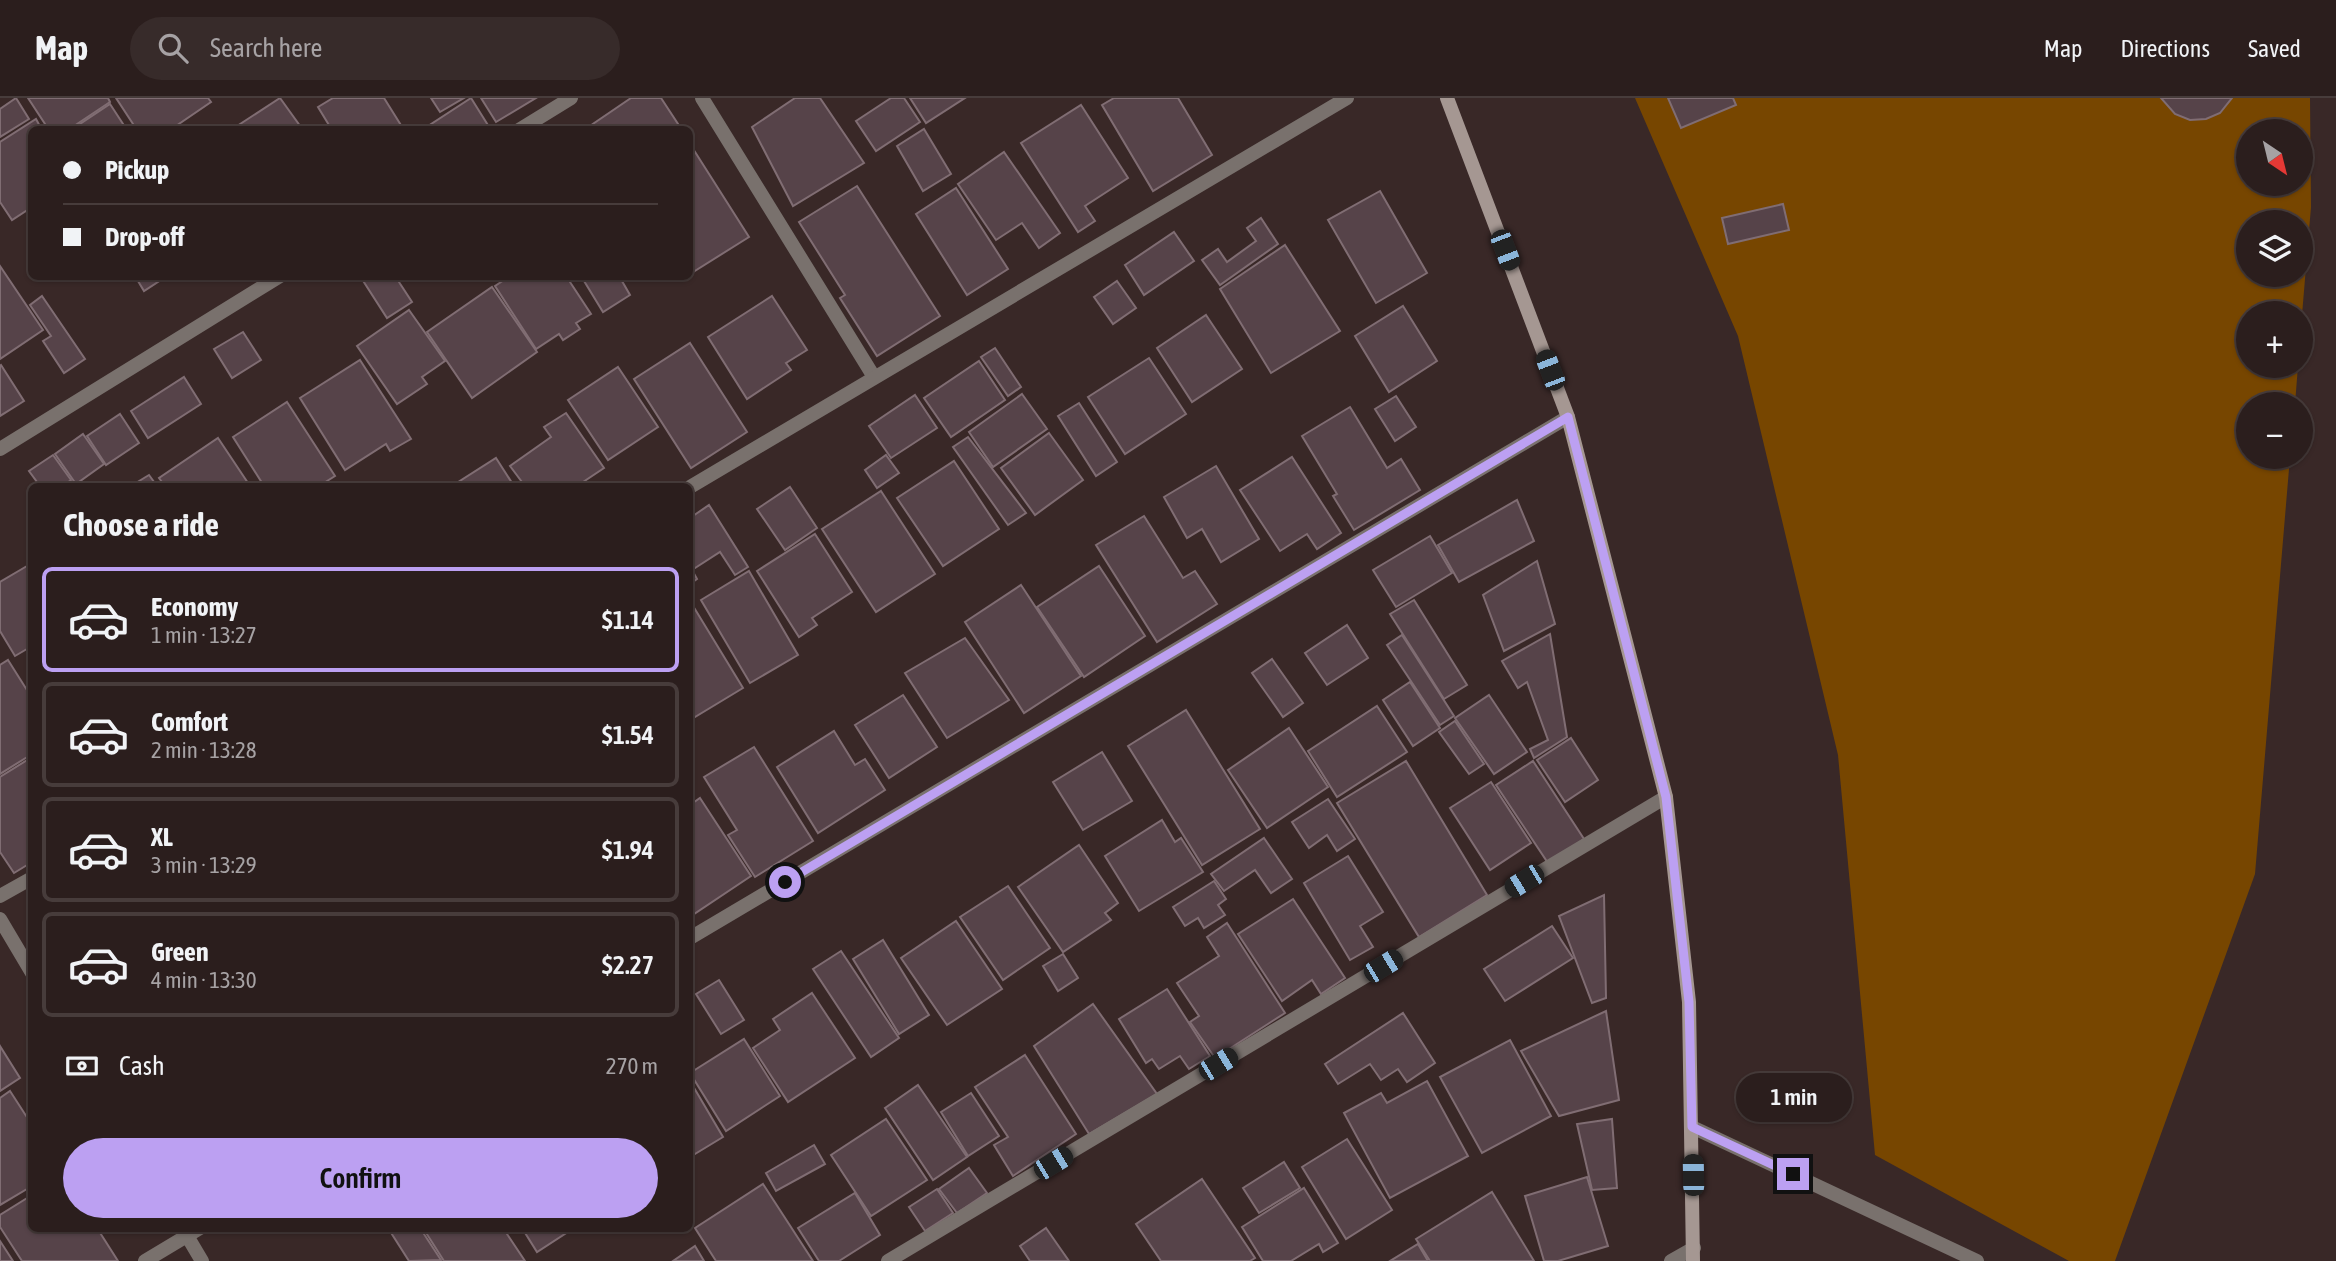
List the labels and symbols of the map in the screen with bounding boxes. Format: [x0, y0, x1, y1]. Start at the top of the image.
north arrow [2236, 119, 2314, 196]
car [1488, 227, 1523, 273]
car [1533, 347, 1568, 393]
car [1501, 861, 1548, 901]
route start [769, 866, 801, 898]
car [1360, 946, 1407, 986]
car [1195, 1044, 1242, 1084]
callout: 1 min [1735, 1072, 1851, 1122]
car [1030, 1143, 1077, 1183]
car [1683, 1154, 1704, 1196]
route end [1777, 1158, 1809, 1190]

